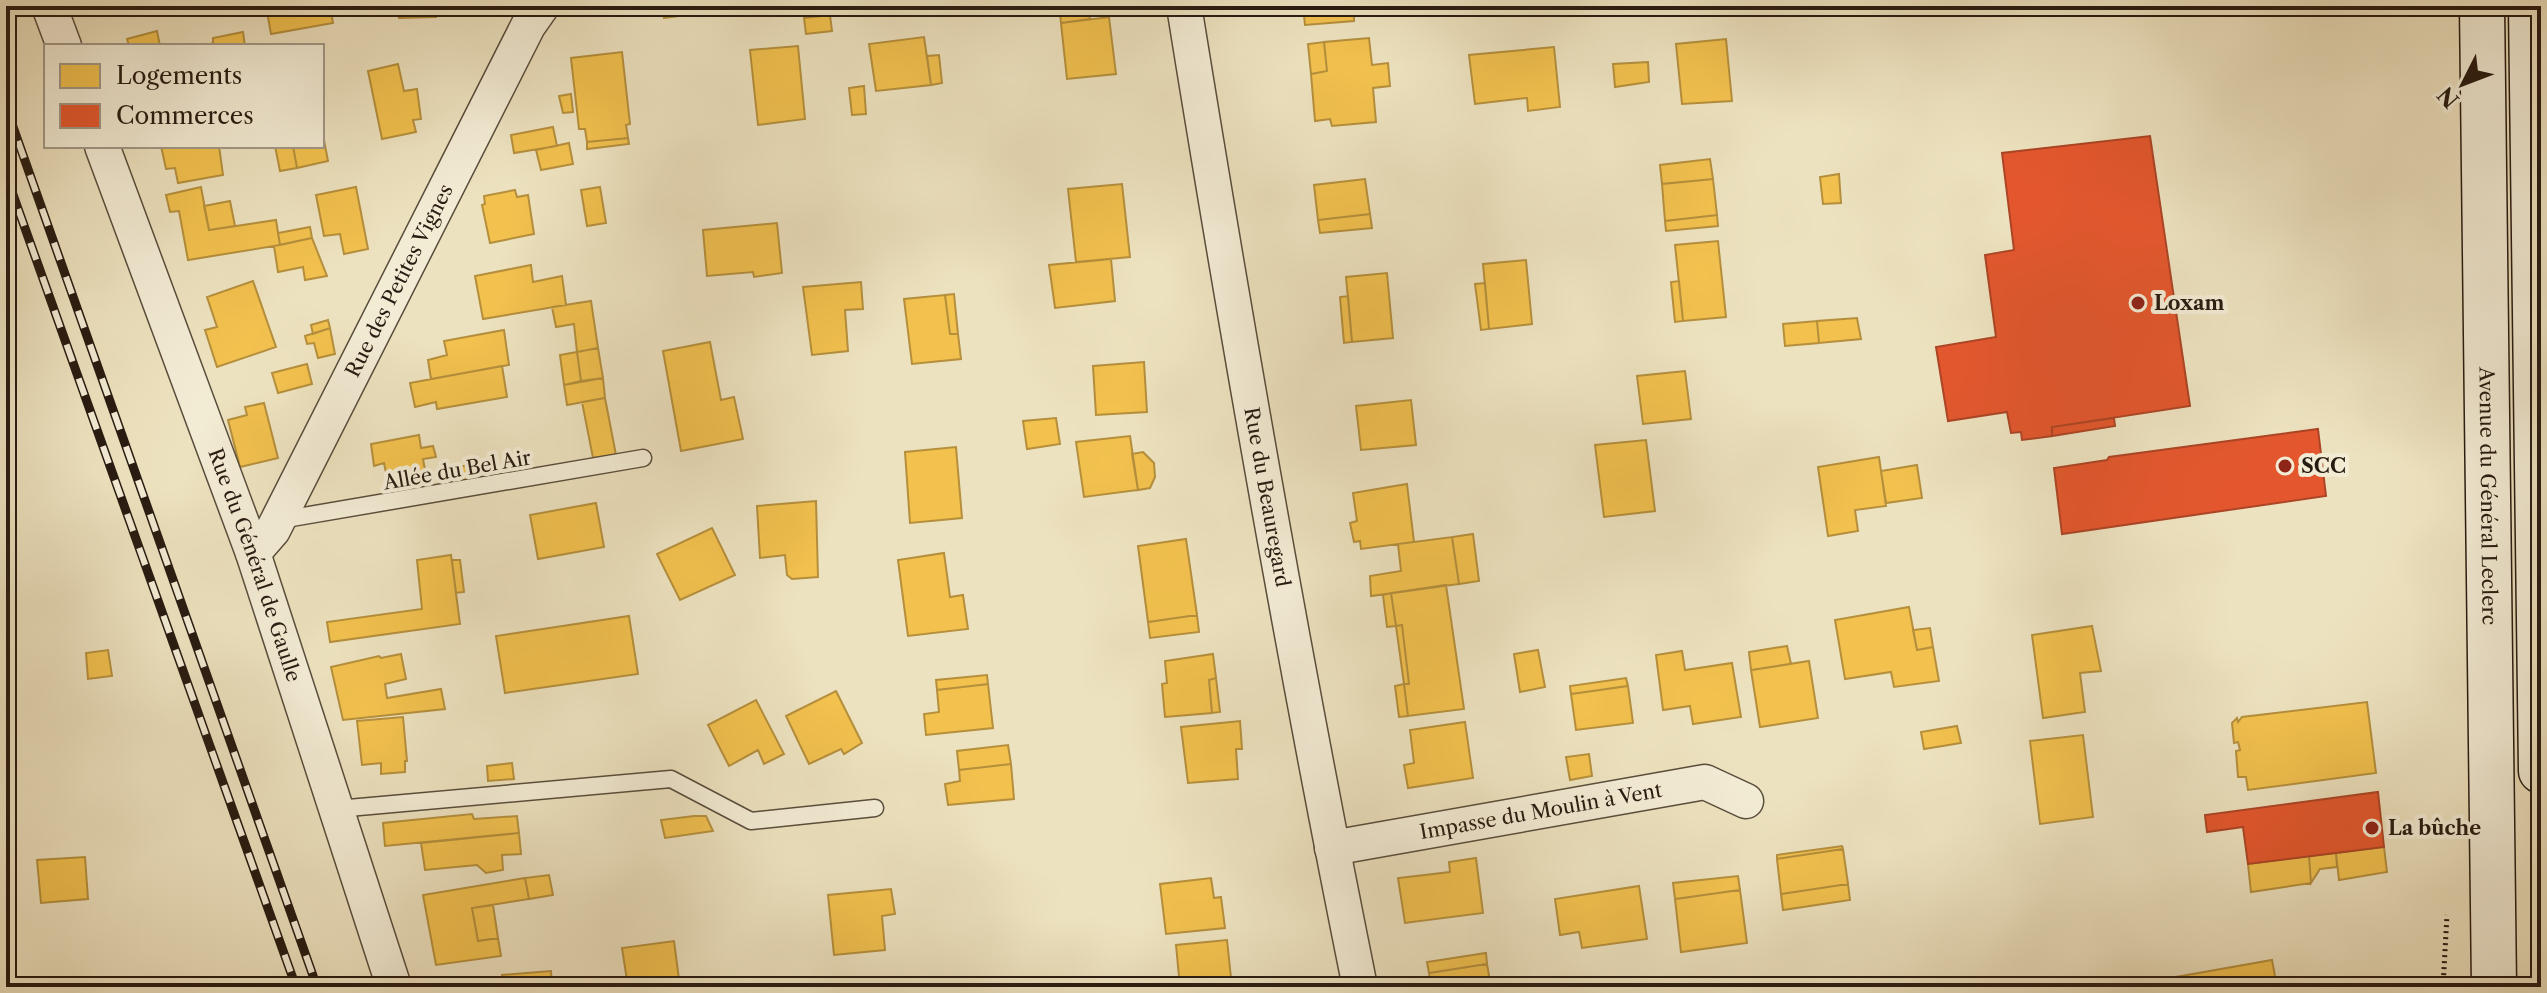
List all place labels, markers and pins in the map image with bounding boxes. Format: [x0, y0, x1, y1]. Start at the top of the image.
place label: Loxam [2154, 291, 2224, 315]
marker: Loxam [2129, 294, 2147, 312]
place label: SCC [2301, 454, 2346, 478]
marker: SCC [2276, 457, 2294, 475]
place label: La bûche [2388, 816, 2481, 840]
marker: La bûche [2363, 819, 2381, 837]

